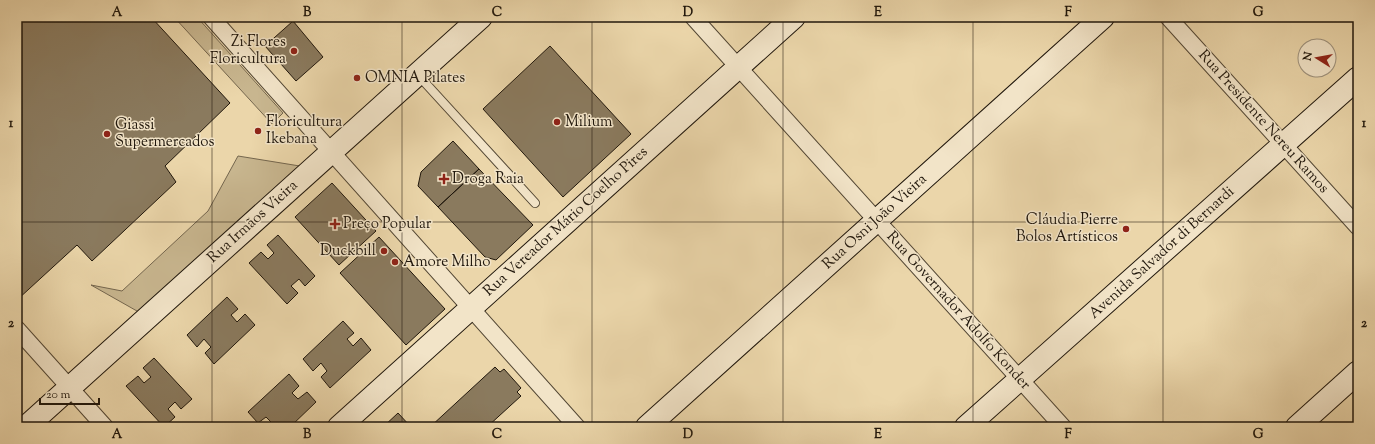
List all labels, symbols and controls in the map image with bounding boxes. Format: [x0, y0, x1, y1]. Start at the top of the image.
text: A [112, 4, 123, 22]
text: B [303, 4, 312, 22]
text: C [492, 4, 502, 22]
text: D [683, 4, 693, 22]
text: E [874, 4, 882, 22]
text: F [1064, 4, 1072, 22]
text: G [1253, 4, 1264, 22]
place label: Zi Flores Floricultura [210, 32, 286, 70]
north arrow [1297, 38, 1337, 78]
marker: Zi Flores Floricultura [289, 46, 299, 56]
street label: Rua Presidente Nereu Ramos [1194, 47, 1332, 197]
place label: OMNIA Pilates [365, 68, 465, 89]
marker: OMNIA Pilates [352, 73, 362, 83]
place label: Floricultura Ikebana [266, 112, 342, 150]
place label: Milium [565, 112, 613, 133]
text: 1 [9, 115, 14, 133]
place label: Giassi Supermercados [115, 115, 214, 153]
text: 1 [1362, 115, 1367, 133]
marker: Milium [552, 117, 562, 127]
marker: Floricultura Ikebana [253, 126, 263, 136]
marker: Giassi Supermercados [102, 129, 112, 139]
street label: Rua Vereador Mário Coelho Pires [479, 142, 653, 302]
place label: Droga Raia [452, 169, 524, 190]
street label: Rua Osni João Vieira [818, 169, 932, 275]
marker: Droga Raia [439, 174, 449, 184]
street label: Rua Irmãos Vieira [203, 176, 303, 268]
street label: Avenida Salvador di Bernardi [1085, 182, 1239, 324]
place label: Cláudia Pierre Bolos Artísticos [1016, 210, 1118, 248]
place label: Preço Popular [343, 214, 432, 235]
marker: Preço Popular [330, 219, 340, 229]
marker: Cláudia Pierre Bolos Artísticos [1121, 224, 1131, 234]
street label: Rua Governador Adolfo Konder [881, 227, 1035, 395]
place label: Duckbill [320, 241, 376, 262]
marker: Duckbill [379, 246, 389, 256]
place label: Amore Milho [403, 252, 491, 273]
marker: Amore Milho [390, 257, 400, 267]
text: 2 [8, 315, 15, 333]
text: 2 [1361, 315, 1368, 333]
scale bar [40, 380, 99, 406]
text: 20 m [46, 386, 71, 404]
text: A [112, 426, 123, 444]
text: B [303, 426, 312, 444]
text: C [492, 426, 502, 444]
text: D [683, 426, 693, 444]
text: E [874, 426, 882, 444]
text: F [1064, 426, 1072, 444]
text: G [1253, 426, 1264, 444]

